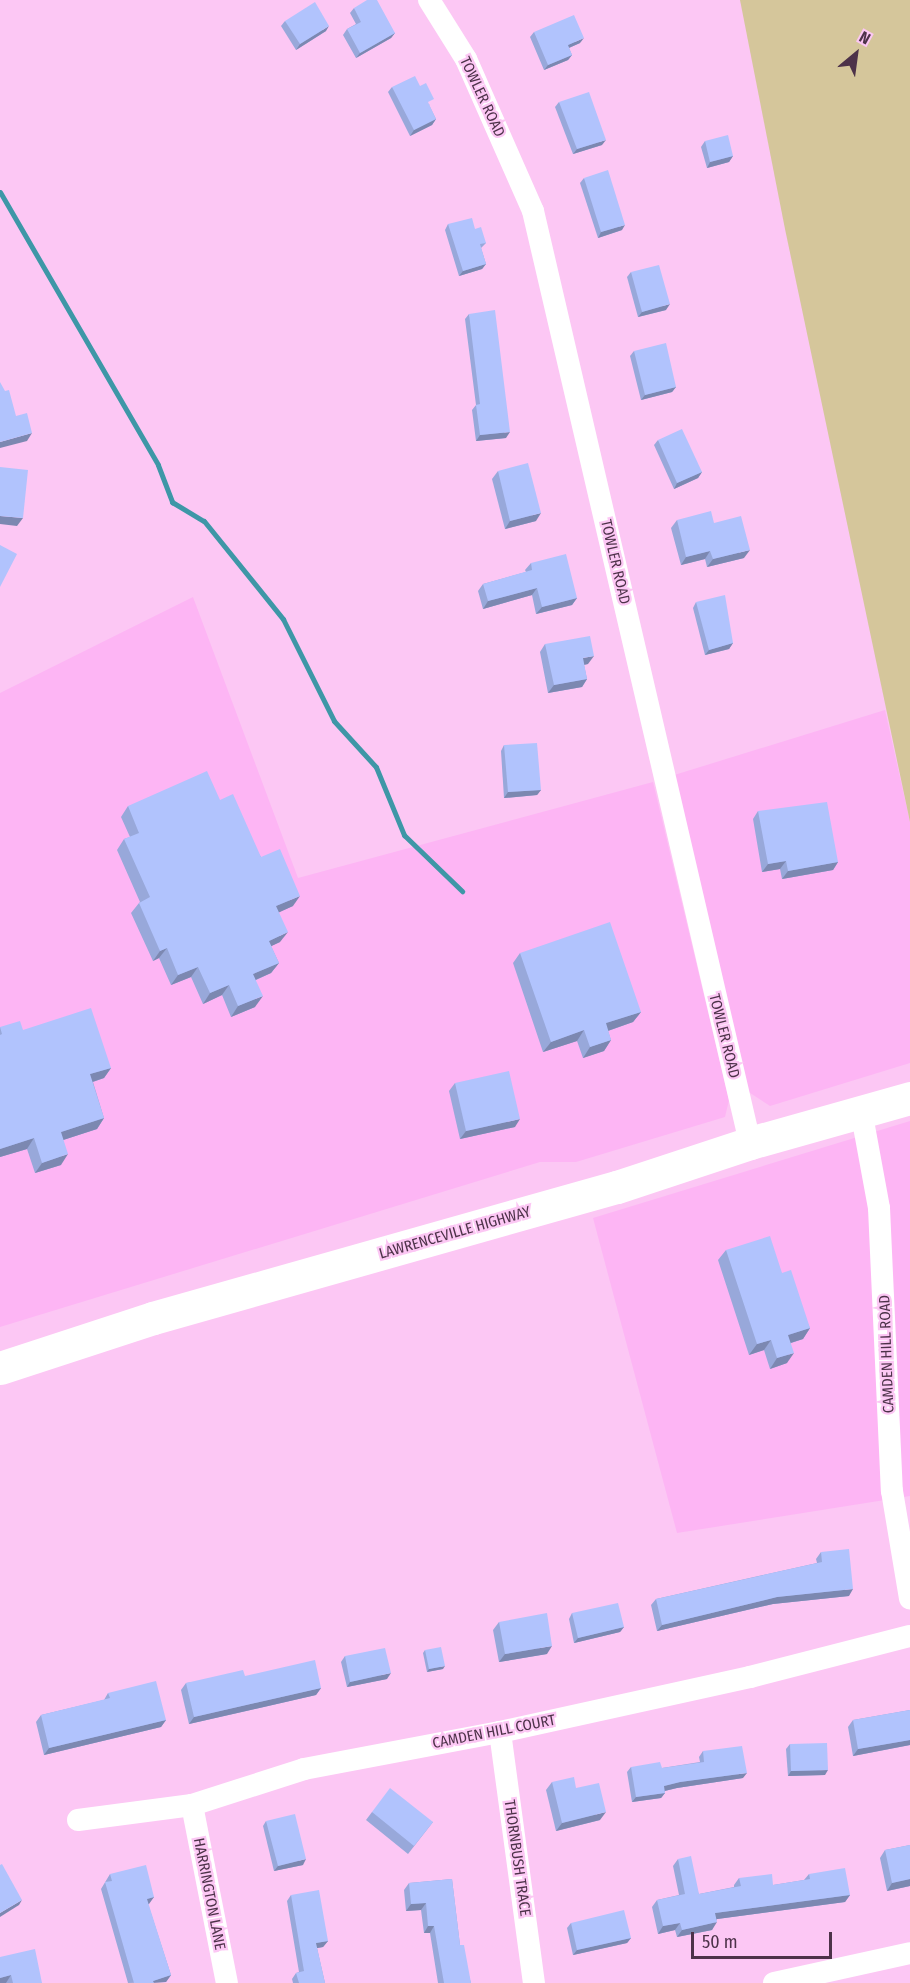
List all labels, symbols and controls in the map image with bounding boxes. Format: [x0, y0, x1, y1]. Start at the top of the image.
north arrow [826, 24, 886, 84]
text: N [856, 27, 874, 48]
street label: TOWLER ROAD [456, 54, 508, 140]
street label: TOWLER ROAD [597, 518, 633, 606]
street label: TOWLER ROAD [705, 992, 743, 1080]
street label: LAWRENCEVILLE HIGHWAY [377, 1203, 533, 1263]
street label: CAMDEN HILL ROAD [876, 1295, 898, 1413]
street label: CAMDEN HILL COURT [431, 1711, 557, 1753]
street label: THORNBUSH TRACE [500, 1799, 534, 1917]
street label: HARRINGTON LANE [189, 1836, 229, 1952]
scale bar [694, 1920, 835, 1958]
text: 50 m [702, 1931, 738, 1953]

